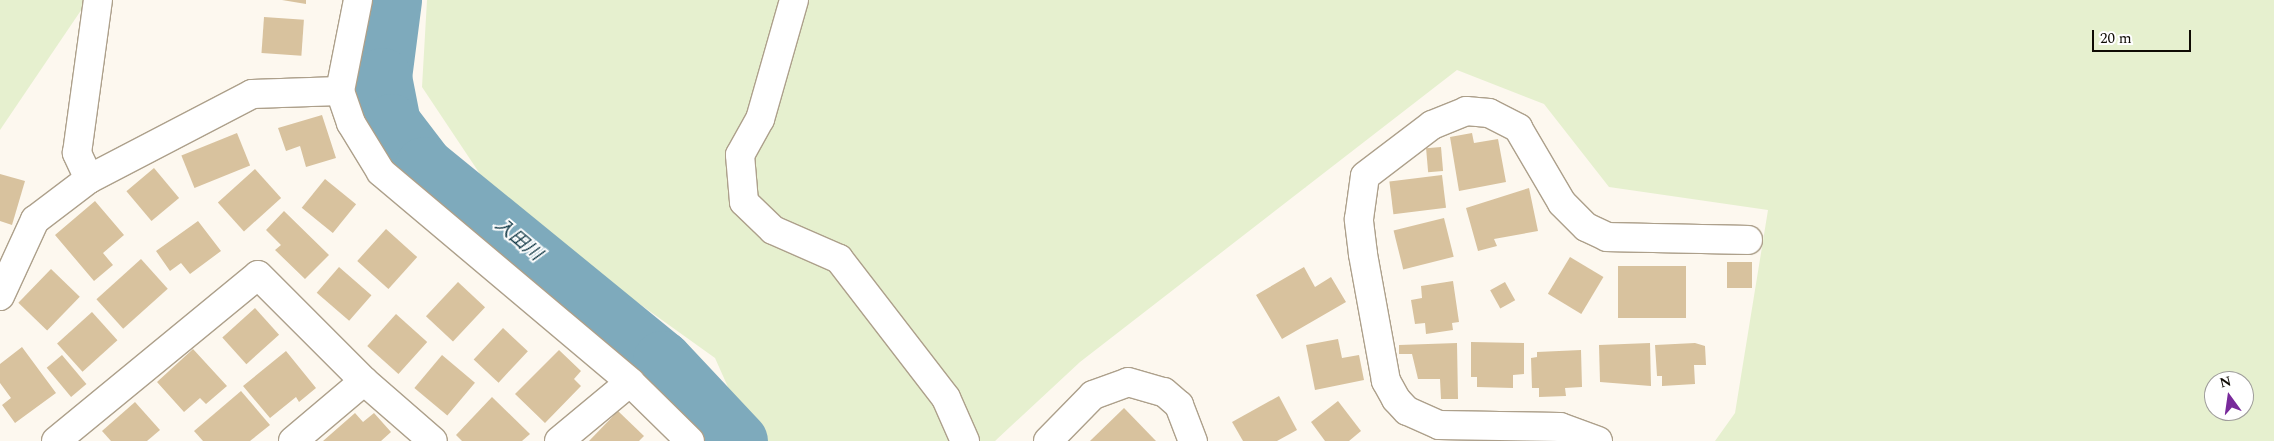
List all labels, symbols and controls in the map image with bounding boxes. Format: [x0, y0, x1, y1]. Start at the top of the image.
scale bar [2094, 20, 2193, 52]
text: 20 m [2100, 27, 2132, 50]
water label: 入田川 [490, 214, 546, 266]
text: N [2217, 370, 2234, 394]
north arrow [2204, 371, 2254, 421]

